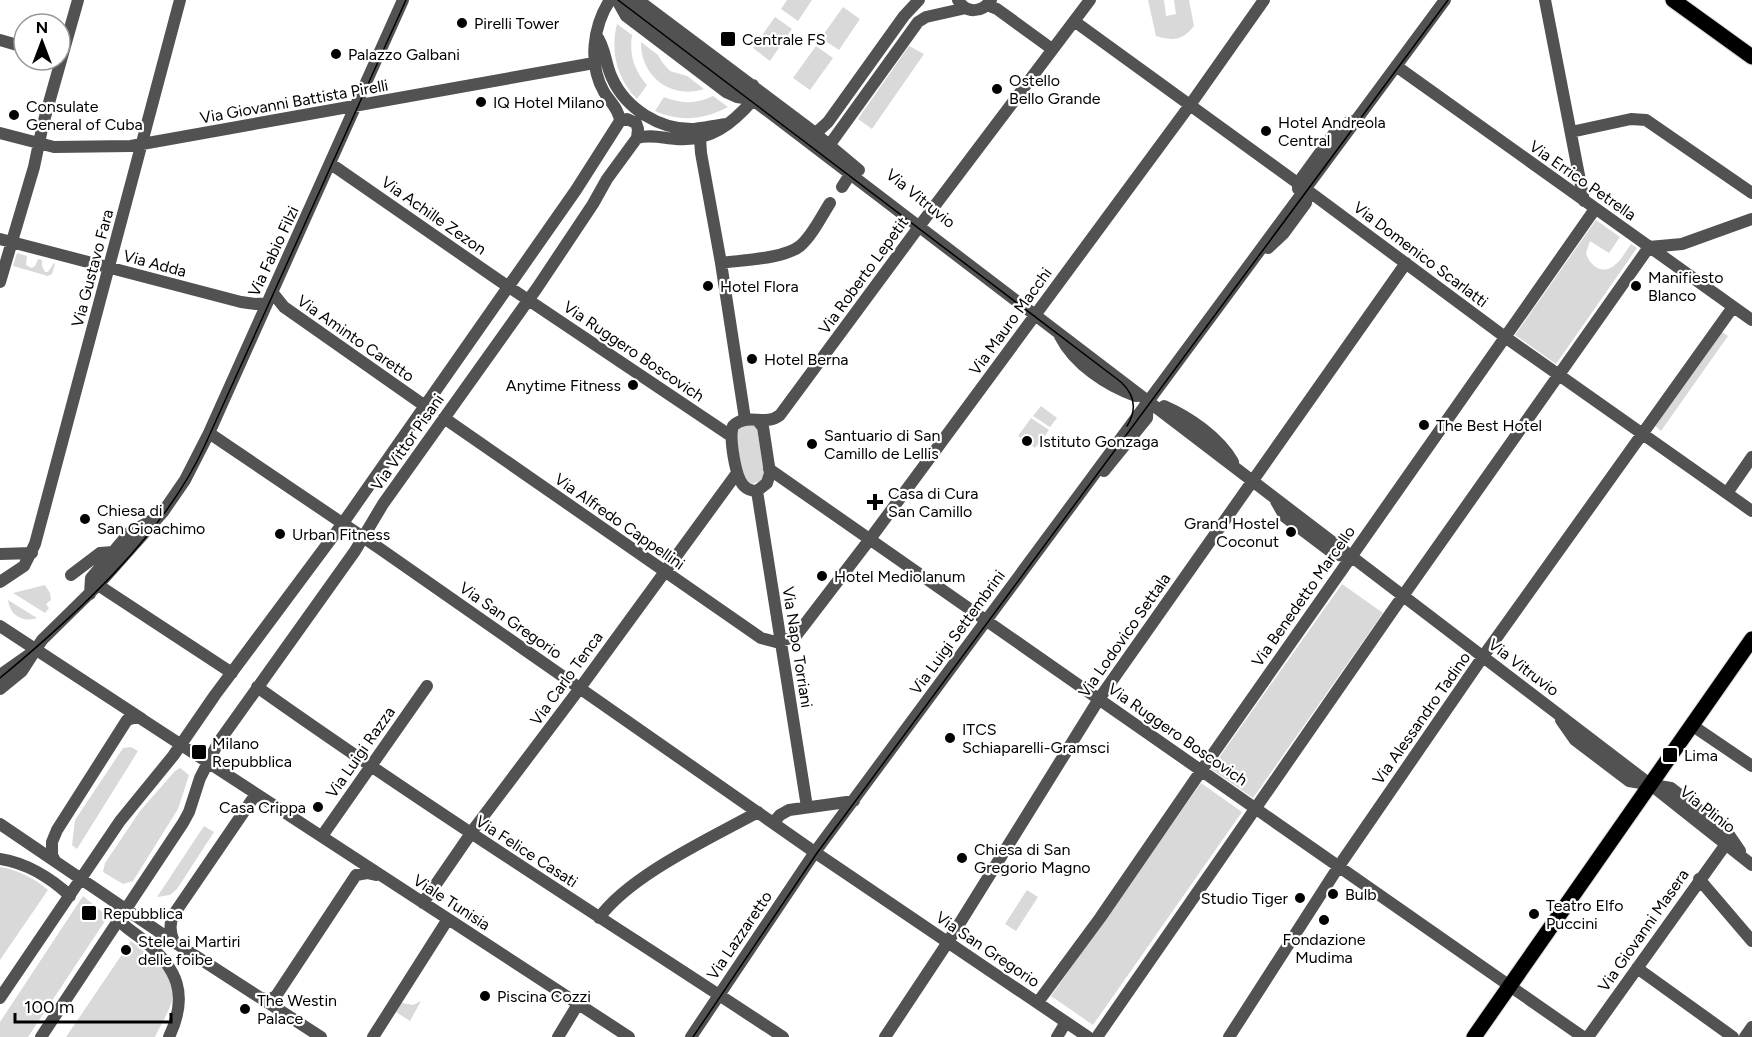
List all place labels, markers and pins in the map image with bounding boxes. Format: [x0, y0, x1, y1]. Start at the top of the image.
place label: Pirelli Tower [474, 14, 560, 33]
marker: Pirelli Tower [455, 16, 469, 30]
marker: Centrale FS [719, 30, 737, 48]
place label: Centrale FS [742, 30, 826, 49]
place label: Palazzo Galbani [348, 45, 460, 64]
marker: Palazzo Galbani [329, 47, 343, 61]
place label: Ostello Bello Grande [1009, 71, 1101, 108]
marker: Ostello Bello Grande [990, 82, 1004, 96]
place label: IQ Hotel Milano [493, 93, 604, 112]
marker: IQ Hotel Milano [474, 95, 488, 109]
place label: Consulate General of Cuba [26, 97, 143, 134]
marker: Consulate General of Cuba [7, 108, 21, 122]
place label: Hotel Andreola Central [1278, 113, 1386, 150]
marker: Hotel Andreola Central [1259, 124, 1273, 138]
place label: Manifiesto Blanco [1648, 268, 1723, 305]
place label: Hotel Flora [720, 277, 799, 296]
marker: Hotel Flora [701, 279, 715, 293]
marker: Manifiesto Blanco [1629, 279, 1643, 293]
place label: Hotel Berna [764, 350, 849, 369]
marker: Hotel Berna [745, 352, 759, 366]
place label: Anytime Fitness [506, 376, 621, 395]
marker: Anytime Fitness [626, 378, 640, 392]
place label: The Best Hotel [1436, 416, 1542, 435]
marker: The Best Hotel [1417, 418, 1431, 432]
place label: Santuario di San Camillo de Lellis [824, 426, 940, 463]
place label: Istituto Gonzaga [1039, 432, 1159, 451]
marker: Istituto Gonzaga [1020, 434, 1034, 448]
marker: Santuario di San Camillo de Lellis [805, 437, 819, 451]
place label: Casa di Cura San Camillo [888, 484, 978, 521]
marker: Casa di Cura San Camillo [866, 493, 884, 511]
place label: Chiesa di San Gioachimo [97, 501, 205, 538]
marker: Chiesa di San Gioachimo [78, 512, 92, 526]
place label: Grand Hostel Coconut [1184, 514, 1279, 551]
place label: Urban Fitness [292, 525, 390, 544]
marker: Grand Hostel Coconut [1284, 525, 1298, 539]
marker: Urban Fitness [273, 527, 287, 541]
place label: Hotel Mediolanum [834, 567, 965, 586]
marker: Hotel Mediolanum [815, 569, 829, 583]
place label: ITCS Schiaparelli-Gramsci [962, 720, 1110, 757]
marker: ITCS Schiaparelli-Gramsci [943, 731, 957, 745]
place label: Milano Repubblica [212, 734, 292, 771]
marker: Milano Repubblica [190, 743, 208, 761]
marker: Lima [1661, 746, 1679, 764]
place label: Lima [1684, 746, 1718, 765]
place label: Casa Crippa [219, 798, 306, 817]
marker: Casa Crippa [311, 800, 325, 814]
place label: Chiesa di San Gregorio Magno [974, 840, 1091, 877]
marker: Chiesa di San Gregorio Magno [955, 851, 969, 865]
place label: Bulb [1345, 885, 1377, 904]
marker: Bulb [1326, 887, 1340, 901]
place label: Studio Tiger [1201, 889, 1289, 908]
marker: Studio Tiger [1293, 891, 1307, 905]
place label: Teatro Elfo Puccini [1546, 896, 1624, 933]
marker: Repubblica [80, 904, 98, 922]
place label: Repubblica [103, 904, 183, 923]
marker: Teatro Elfo Puccini [1527, 907, 1541, 921]
marker: Fondazione Mudima [1317, 913, 1331, 927]
place label: Fondazione Mudima [1283, 930, 1366, 967]
place label: Stele ai Martiri delle foibe [138, 932, 241, 969]
marker: Stele ai Martiri delle foibe [119, 943, 133, 957]
place label: Piscina Cozzi [497, 987, 591, 1006]
marker: Piscina Cozzi [478, 989, 492, 1003]
place label: The Westin Palace [257, 991, 337, 1028]
marker: The Westin Palace [238, 1002, 252, 1016]

